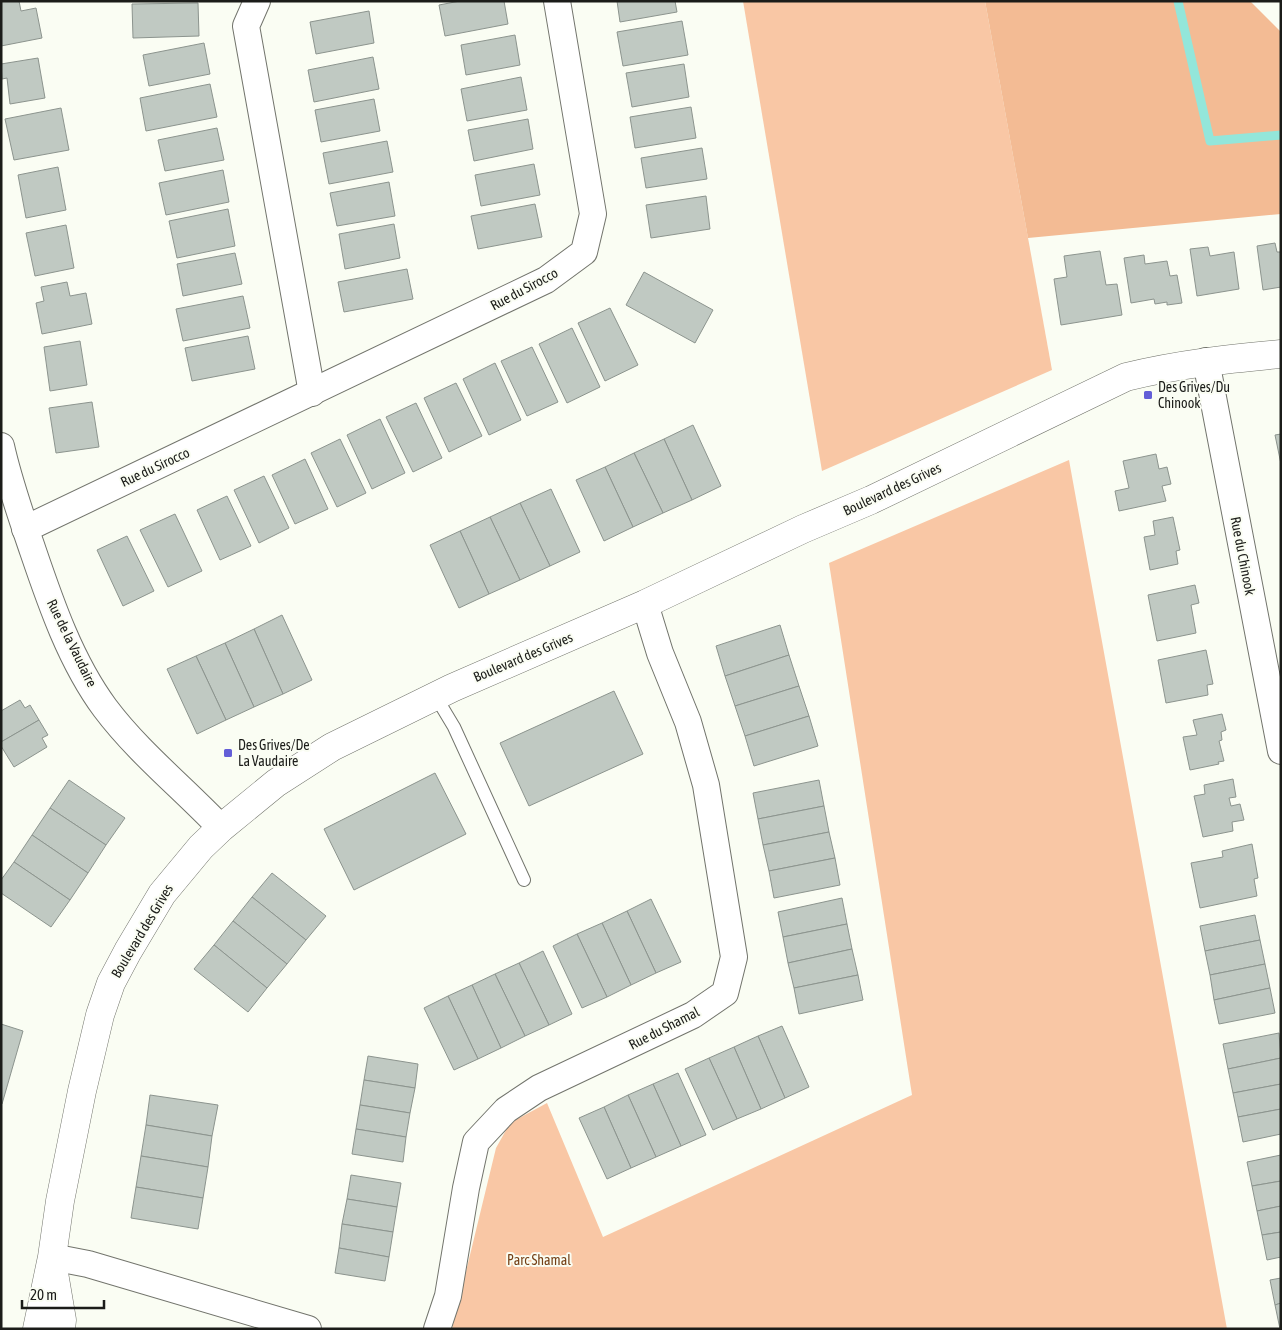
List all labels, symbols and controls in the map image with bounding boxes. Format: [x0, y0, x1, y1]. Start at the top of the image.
street label: Rue du Sirocco [488, 265, 560, 313]
place label: Des Grives/Du Chinook [1158, 379, 1230, 411]
marker: Des Grives/Du Chinook [1142, 389, 1154, 401]
street label: Rue du Sirocco [118, 444, 192, 490]
street label: Boulevard des Grives [841, 459, 944, 519]
street label: Rue du Chinook [1228, 515, 1258, 597]
street label: Rue de la Vaudaire [44, 597, 100, 689]
street label: Boulevard des Grives [471, 629, 575, 685]
place label: Des Grives/De La Vaudaire [238, 737, 310, 769]
marker: Des Grives/De La Vaudaire [222, 747, 234, 759]
street label: Boulevard des Grives [108, 881, 176, 981]
street label: Rue du Shamal [626, 1003, 702, 1053]
park label: Parc Shamal [507, 1252, 571, 1268]
scale bar [22, 1278, 105, 1310]
text: 20 m [30, 1286, 57, 1303]

